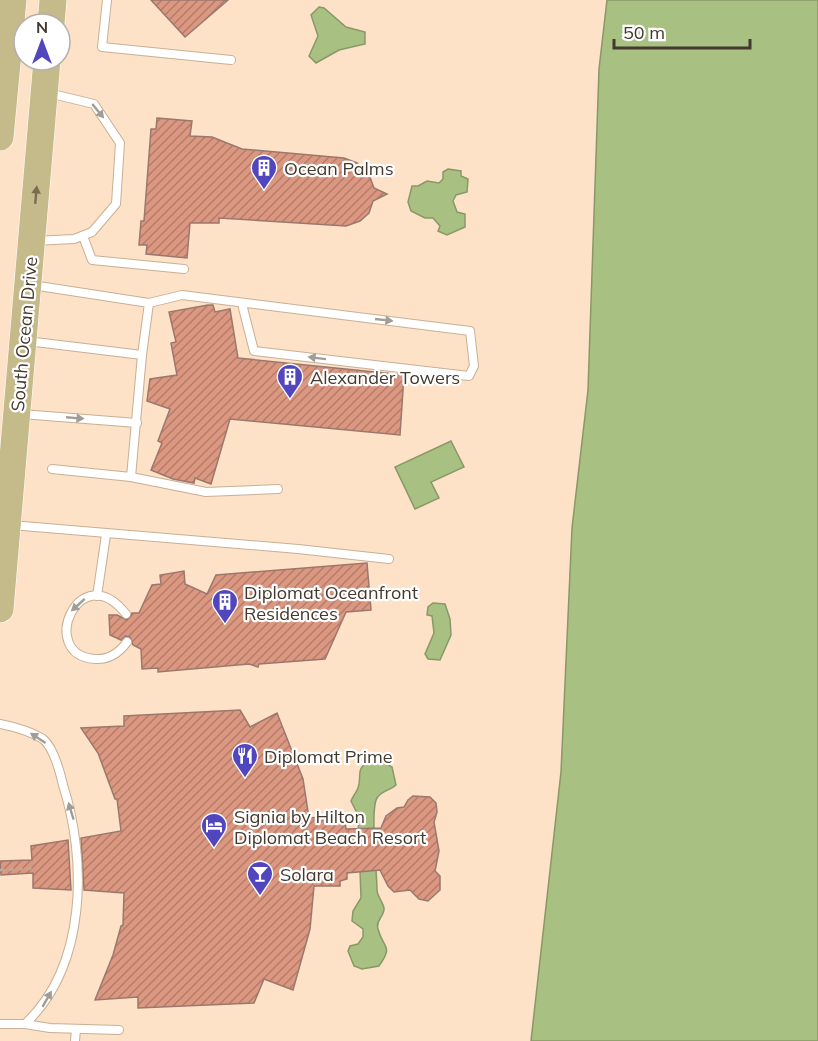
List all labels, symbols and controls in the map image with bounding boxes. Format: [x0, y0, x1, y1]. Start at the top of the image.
north arrow [12, 12, 72, 72]
scale bar [614, 12, 750, 50]
text: N [36, 17, 48, 37]
text: 50 m [623, 21, 665, 44]
one-way arrow [91, 103, 104, 119]
building icon: Ocean Palms [249, 153, 279, 191]
place label: Ocean Palms [284, 157, 394, 180]
one-way arrow [31, 185, 41, 204]
street label: South Ocean Drive [6, 256, 42, 412]
one-way arrow [374, 316, 393, 325]
one-way arrow [308, 353, 327, 363]
building icon: Alexander Towers [275, 362, 305, 400]
place label: Alexander Towers [310, 366, 460, 389]
one-way arrow [66, 413, 85, 423]
place label: Diplomat Oceanfront Residences [244, 581, 418, 625]
building icon: Diplomat Oceanfront Residences [210, 587, 240, 625]
one-way arrow [71, 598, 86, 611]
one-way arrow [29, 733, 46, 744]
restaurant icon: Diplomat Prime [230, 741, 260, 779]
place label: Diplomat Prime [264, 745, 393, 768]
one-way arrow [66, 802, 75, 820]
place label: Signia by Hilton Diplomat Beach Resort [234, 805, 426, 849]
hotel icon: Signia by Hilton Diplomat Beach Resort [199, 811, 229, 849]
bar icon: Solara [245, 859, 275, 897]
place label: Solara [280, 863, 334, 886]
one-way arrow [42, 990, 52, 1007]

